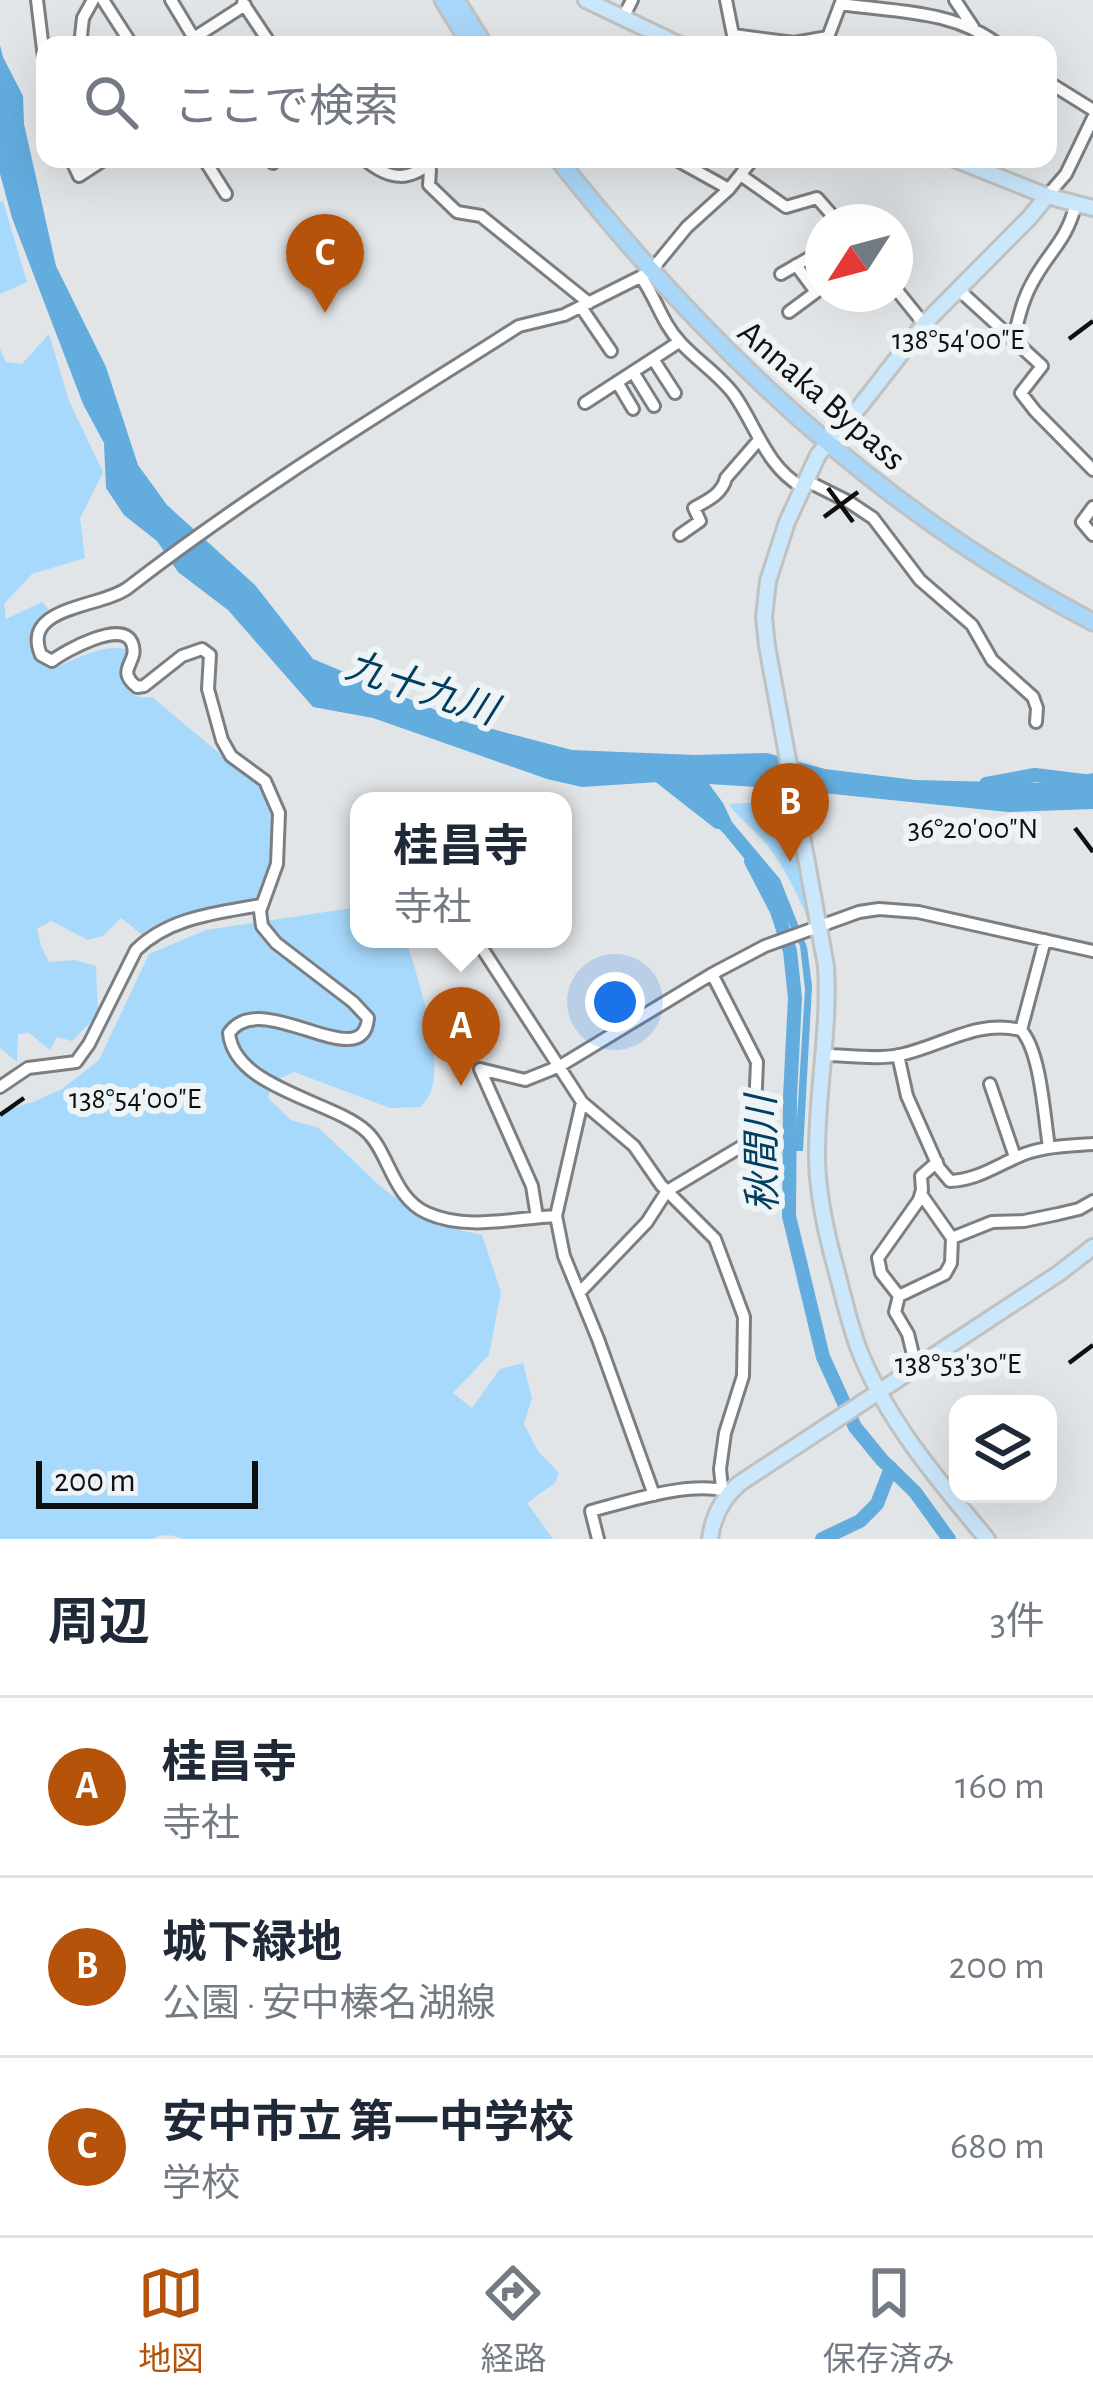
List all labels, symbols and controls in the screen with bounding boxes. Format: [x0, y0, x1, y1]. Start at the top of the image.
search box [36, 36, 1057, 168]
icon: search [78, 69, 144, 135]
text: ここで検索 [174, 85, 399, 130]
north arrow [805, 204, 913, 312]
pin: C [286, 214, 364, 313]
street label: Annaka Bypass [731, 314, 912, 477]
text: 138°54'00"E [892, 325, 1024, 355]
water label: 九十九川 [341, 645, 506, 733]
pin: B [751, 763, 829, 862]
popup [350, 792, 572, 948]
text: 36°20'00"N [908, 814, 1038, 844]
text: 桂昌寺 [393, 825, 529, 870]
text: 寺社 [393, 889, 472, 928]
your location [585, 972, 645, 1032]
pin: A [422, 987, 500, 1086]
text: 138°54'00"E [69, 1084, 201, 1114]
water label: 秋間川 [741, 1091, 784, 1213]
text: 138°53'30"E [895, 1349, 1021, 1379]
map controls [949, 1395, 1057, 1503]
button: layers [949, 1395, 1057, 1503]
scale bar [36, 1455, 258, 1508]
text: 200 m [54, 1465, 136, 1498]
text: 周辺 [48, 1598, 150, 1649]
text: 3件 [990, 1603, 1045, 1642]
text: 桂昌寺 [162, 1741, 297, 1786]
text: A [75, 1767, 99, 1806]
text: 160 m [955, 1767, 1045, 1806]
text: 寺社 [162, 1805, 240, 1844]
text: 城下緑地 [162, 1921, 342, 1966]
text: B [76, 1947, 98, 1986]
text: 200 m [948, 1947, 1045, 1986]
text: 公園 · 安中榛名湖線 [162, 1985, 496, 2024]
text: 安中市立 第一中学校 [162, 2101, 574, 2146]
text: C [77, 2127, 97, 2166]
text: 680 m [950, 2127, 1045, 2166]
text: 学校 [162, 2165, 240, 2204]
tab: 地図 [138, 2260, 204, 2381]
tab: 経路 [480, 2260, 546, 2381]
tab: 保存済み [823, 2260, 955, 2381]

